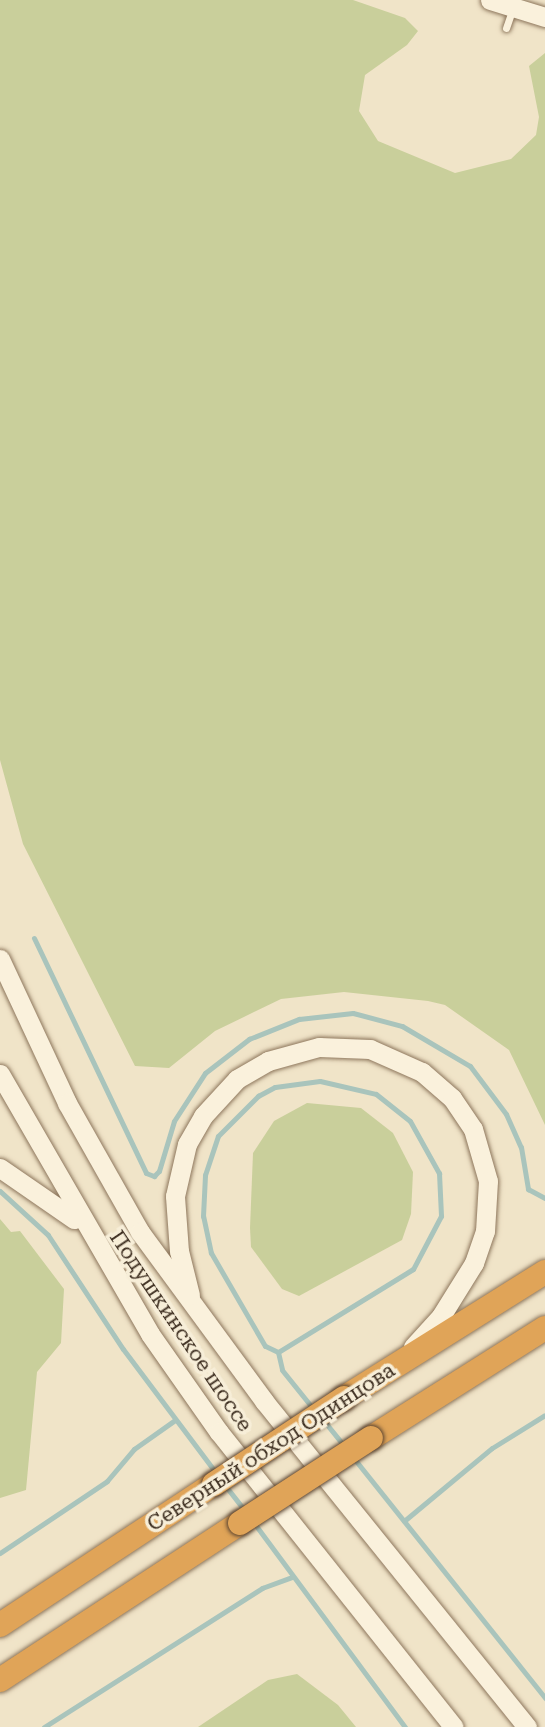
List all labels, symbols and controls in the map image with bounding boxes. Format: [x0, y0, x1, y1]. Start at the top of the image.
street label: Подушкинское шоссе [104, 1226, 258, 1436]
street label: Северный обход Одинцова [142, 1357, 400, 1537]

